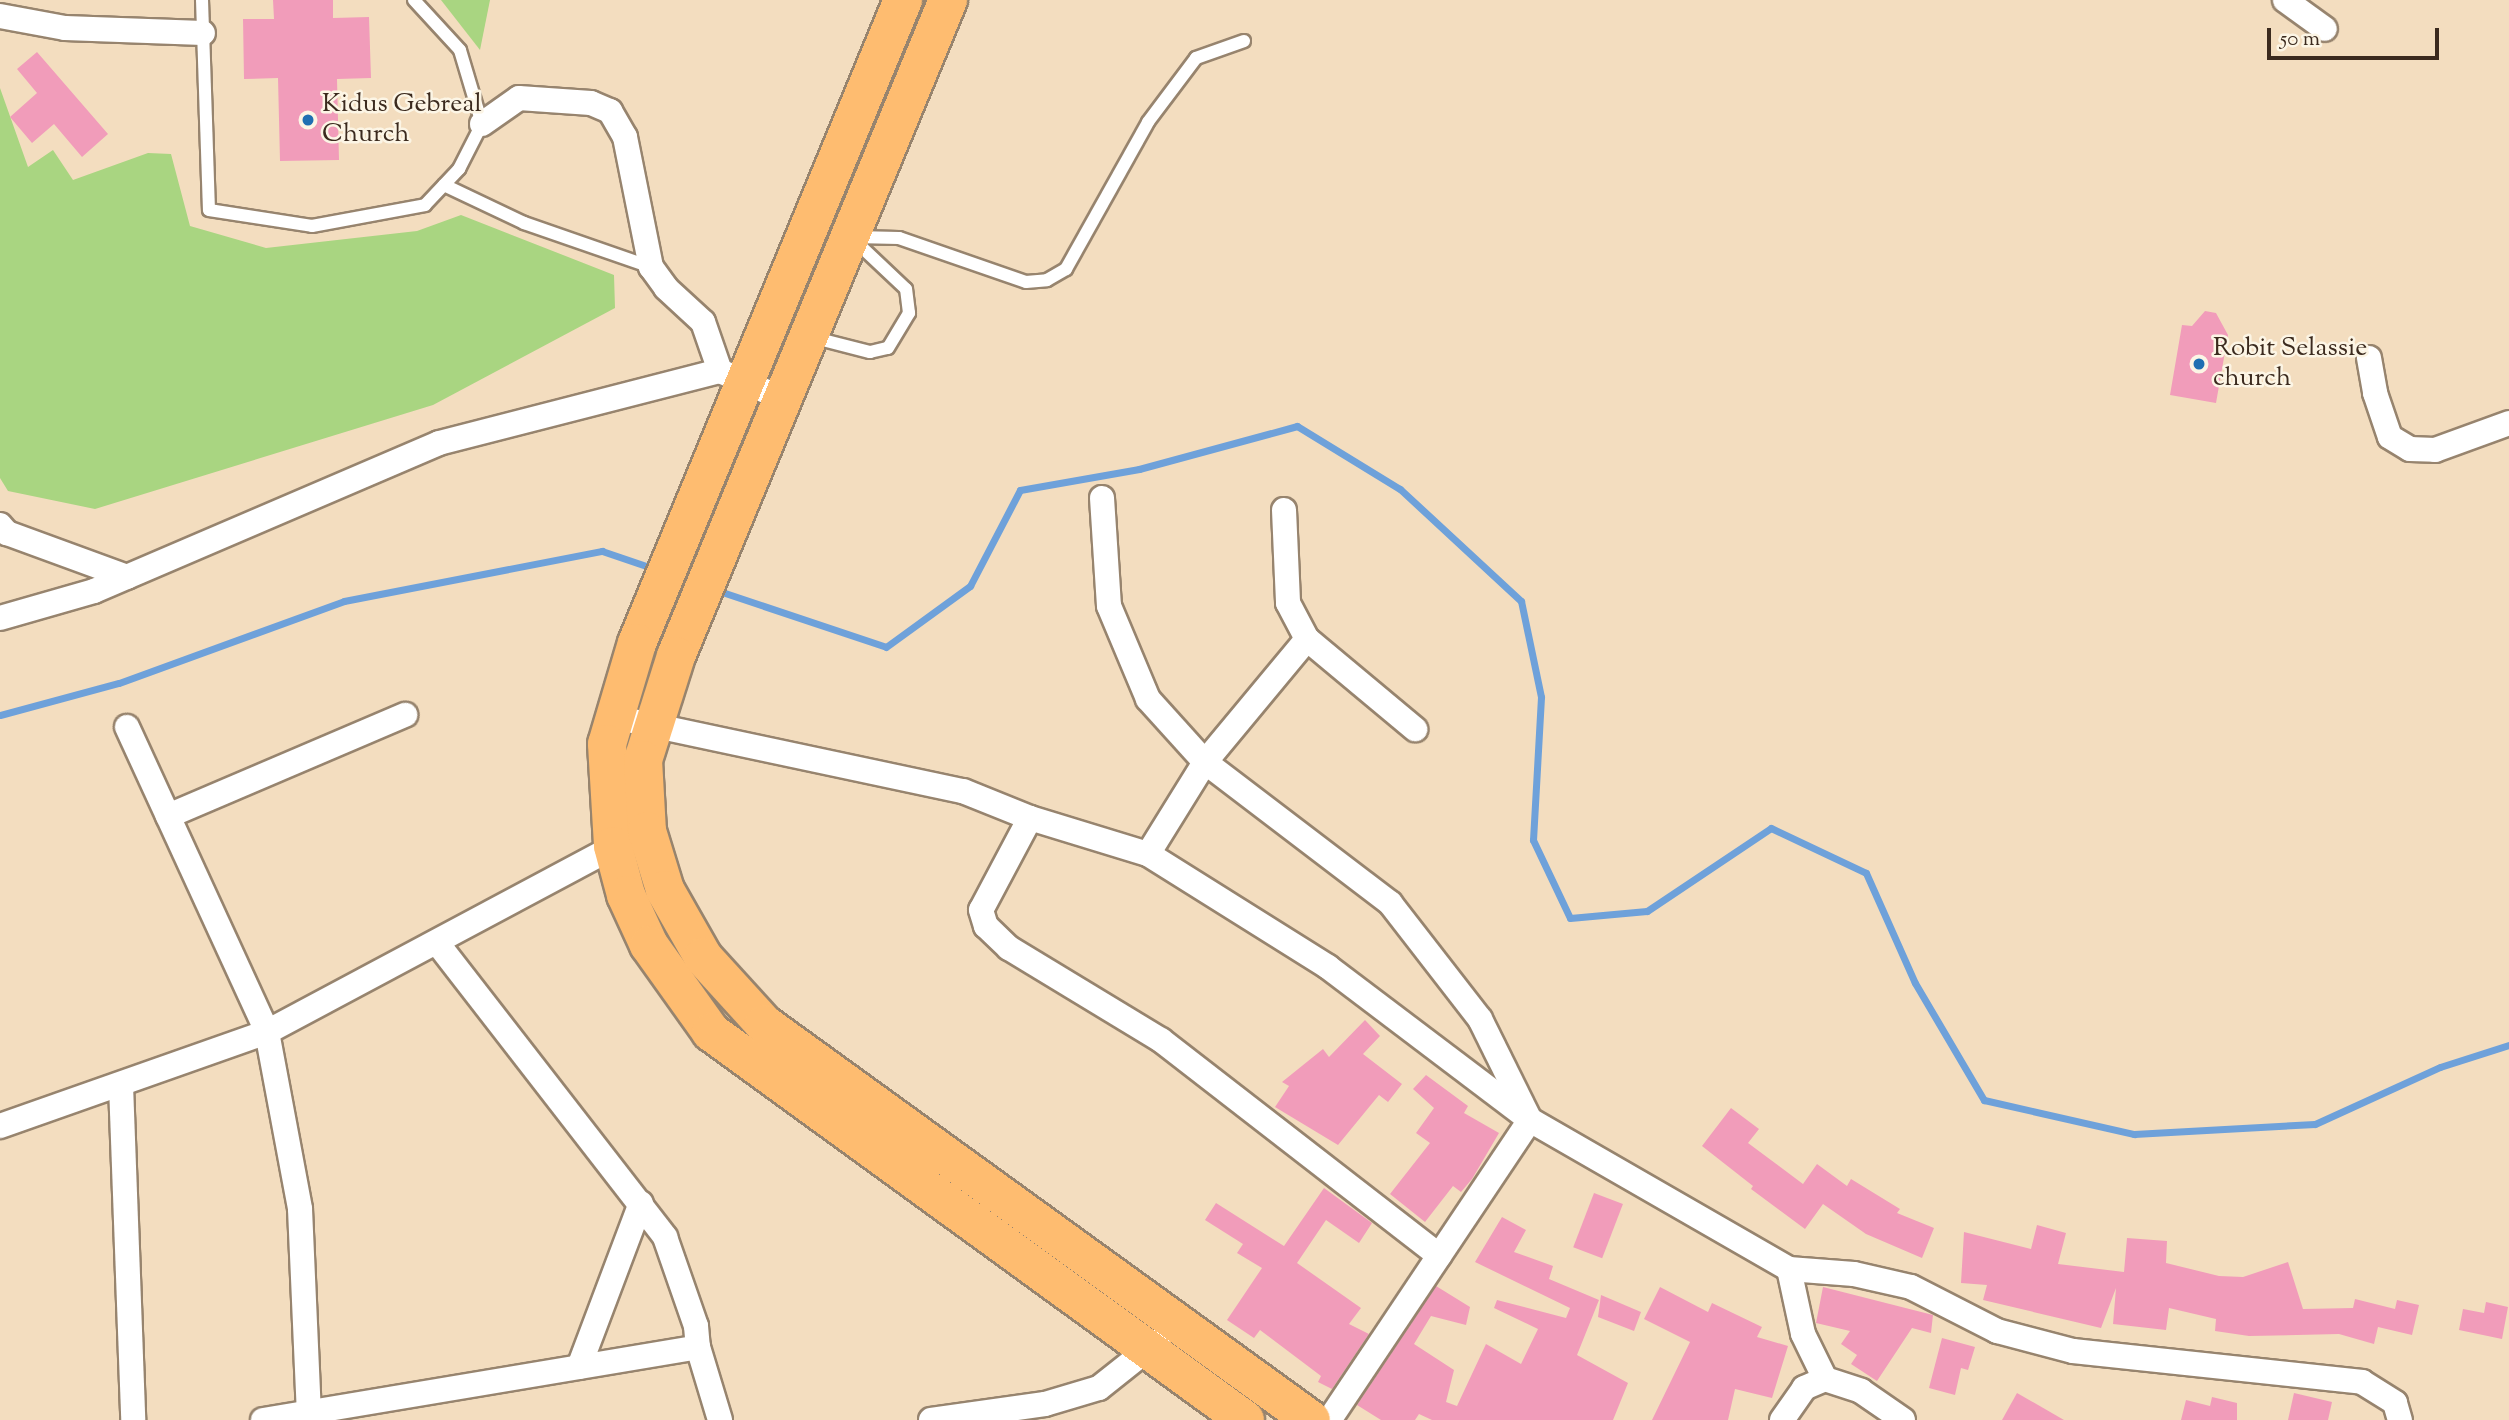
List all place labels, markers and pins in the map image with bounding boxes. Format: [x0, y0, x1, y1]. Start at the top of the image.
place label: Kidus Gebreal Church [322, 89, 482, 150]
marker: Kidus Gebreal Church [300, 112, 316, 128]
place label: Robit Selassie church [2213, 333, 2367, 394]
marker: Robit Selassie church [2191, 356, 2207, 372]

